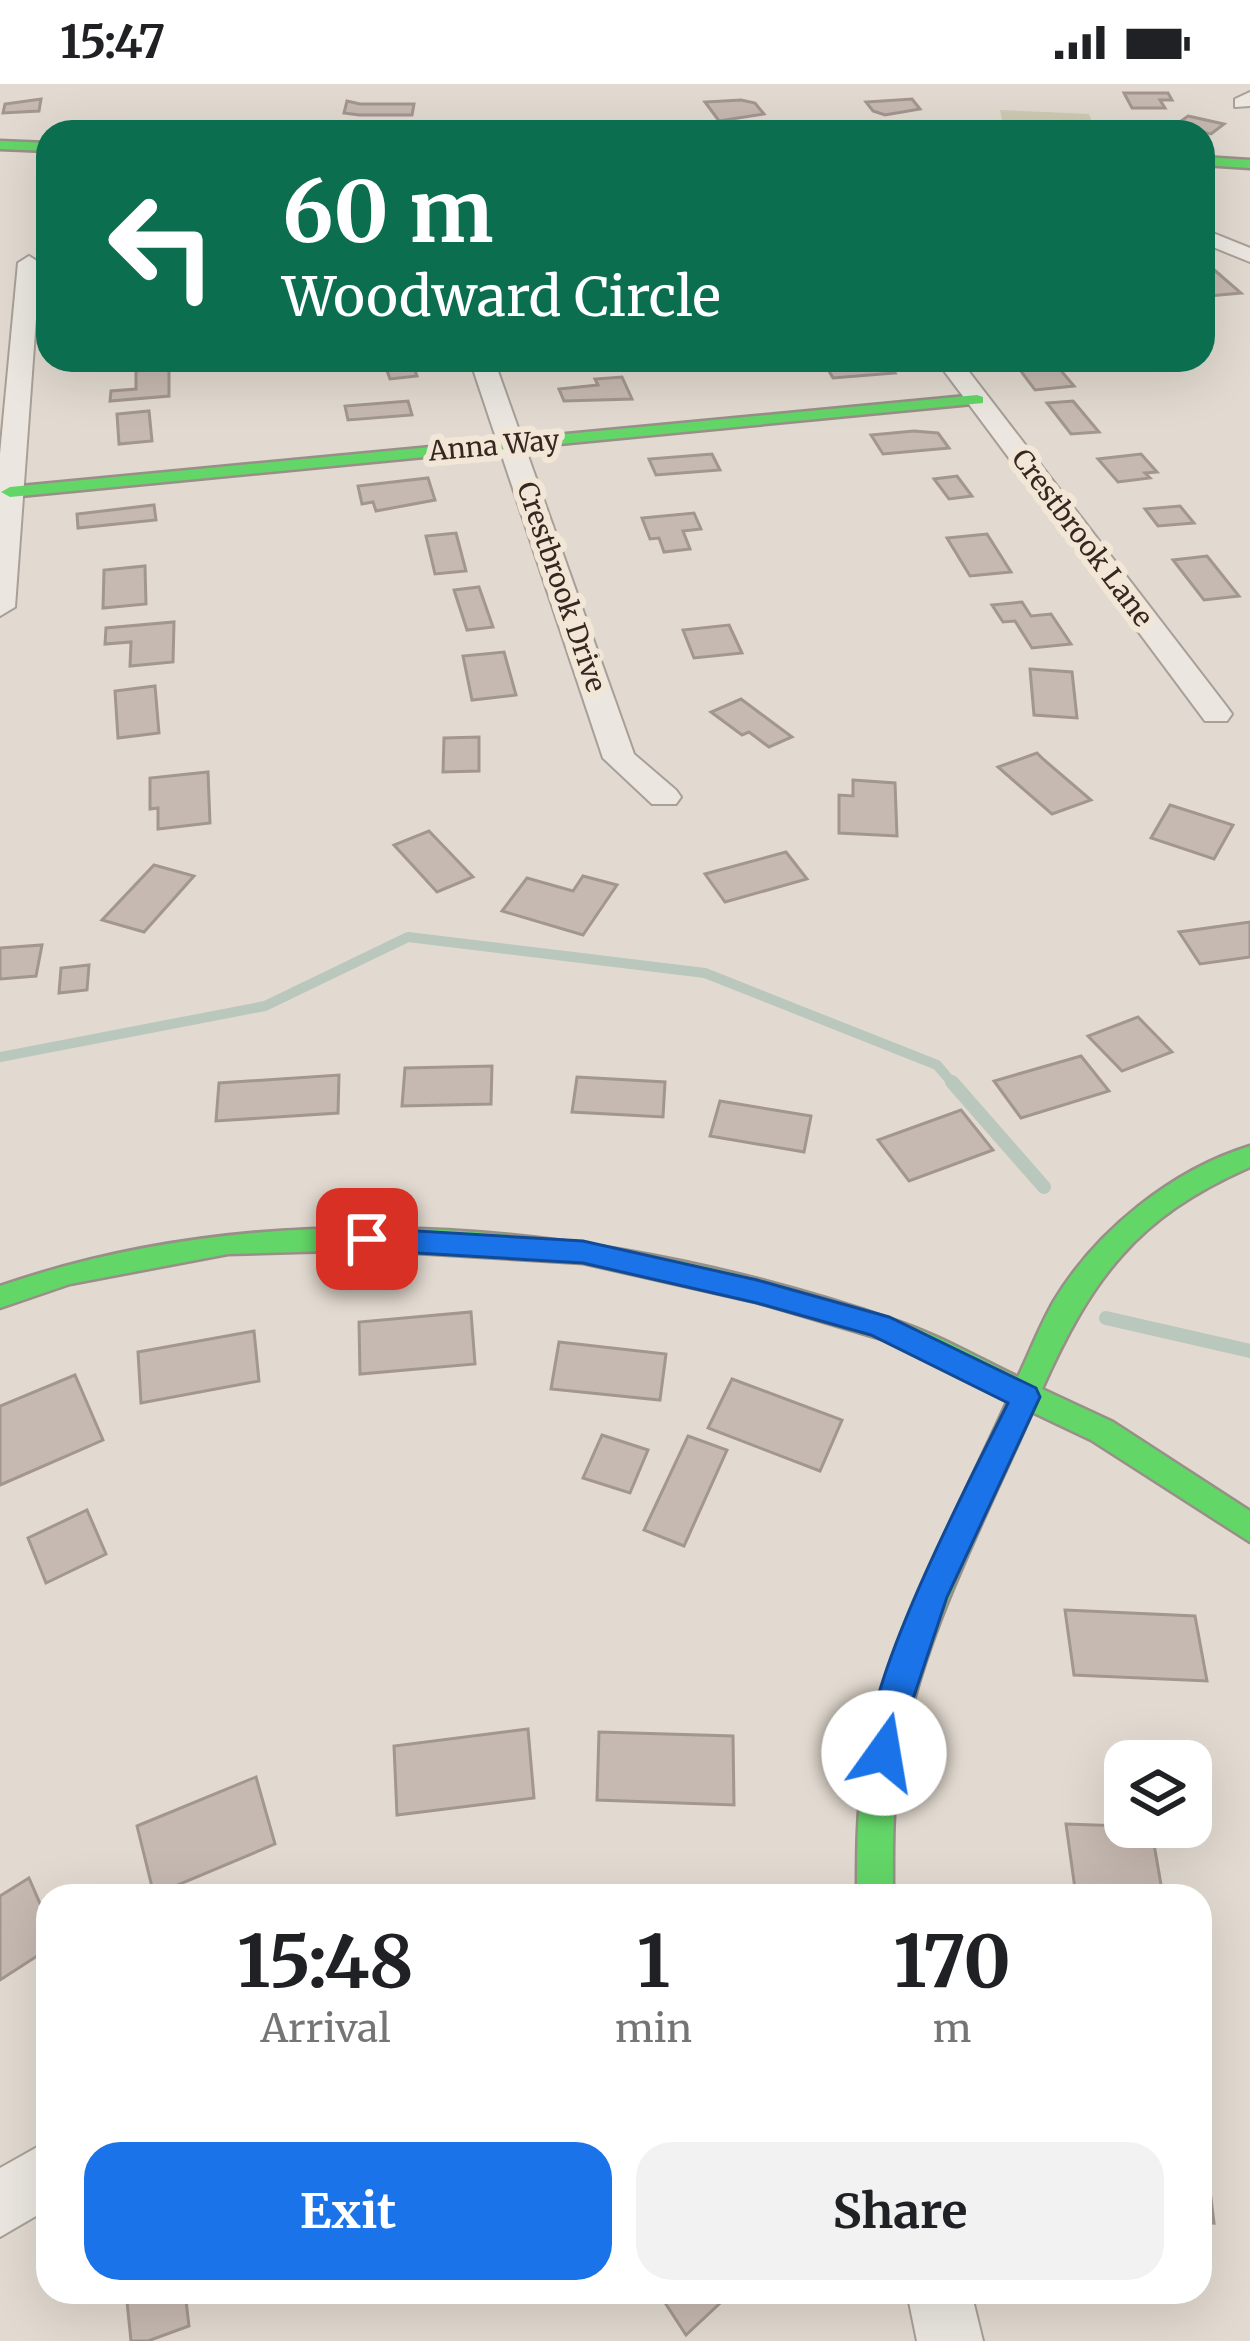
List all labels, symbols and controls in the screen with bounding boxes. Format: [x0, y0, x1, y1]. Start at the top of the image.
text: 15:47 [60, 14, 165, 70]
text: 60 m [282, 159, 493, 265]
icon: left [84, 168, 240, 324]
text: Woodward Circle [282, 263, 721, 331]
street label: Anna Way [426, 422, 561, 468]
street label: Crestbrook Lane [1005, 442, 1161, 633]
street label: Crestbrook Drive [510, 477, 614, 696]
pin [316, 1188, 418, 1290]
icon: arrive [334, 1206, 400, 1272]
position arrow [821, 1690, 947, 1816]
map controls [1104, 1740, 1212, 1848]
button: layers [1104, 1740, 1212, 1848]
text: 15:48 [237, 1916, 414, 2007]
text: 1 [637, 1916, 670, 2007]
text: 170 [893, 1916, 1011, 2007]
text: Arrival [260, 2004, 391, 2053]
text: min [615, 2004, 692, 2053]
text: m [933, 2004, 971, 2053]
button: Exit [84, 2142, 612, 2280]
button: Share [636, 2142, 1164, 2280]

